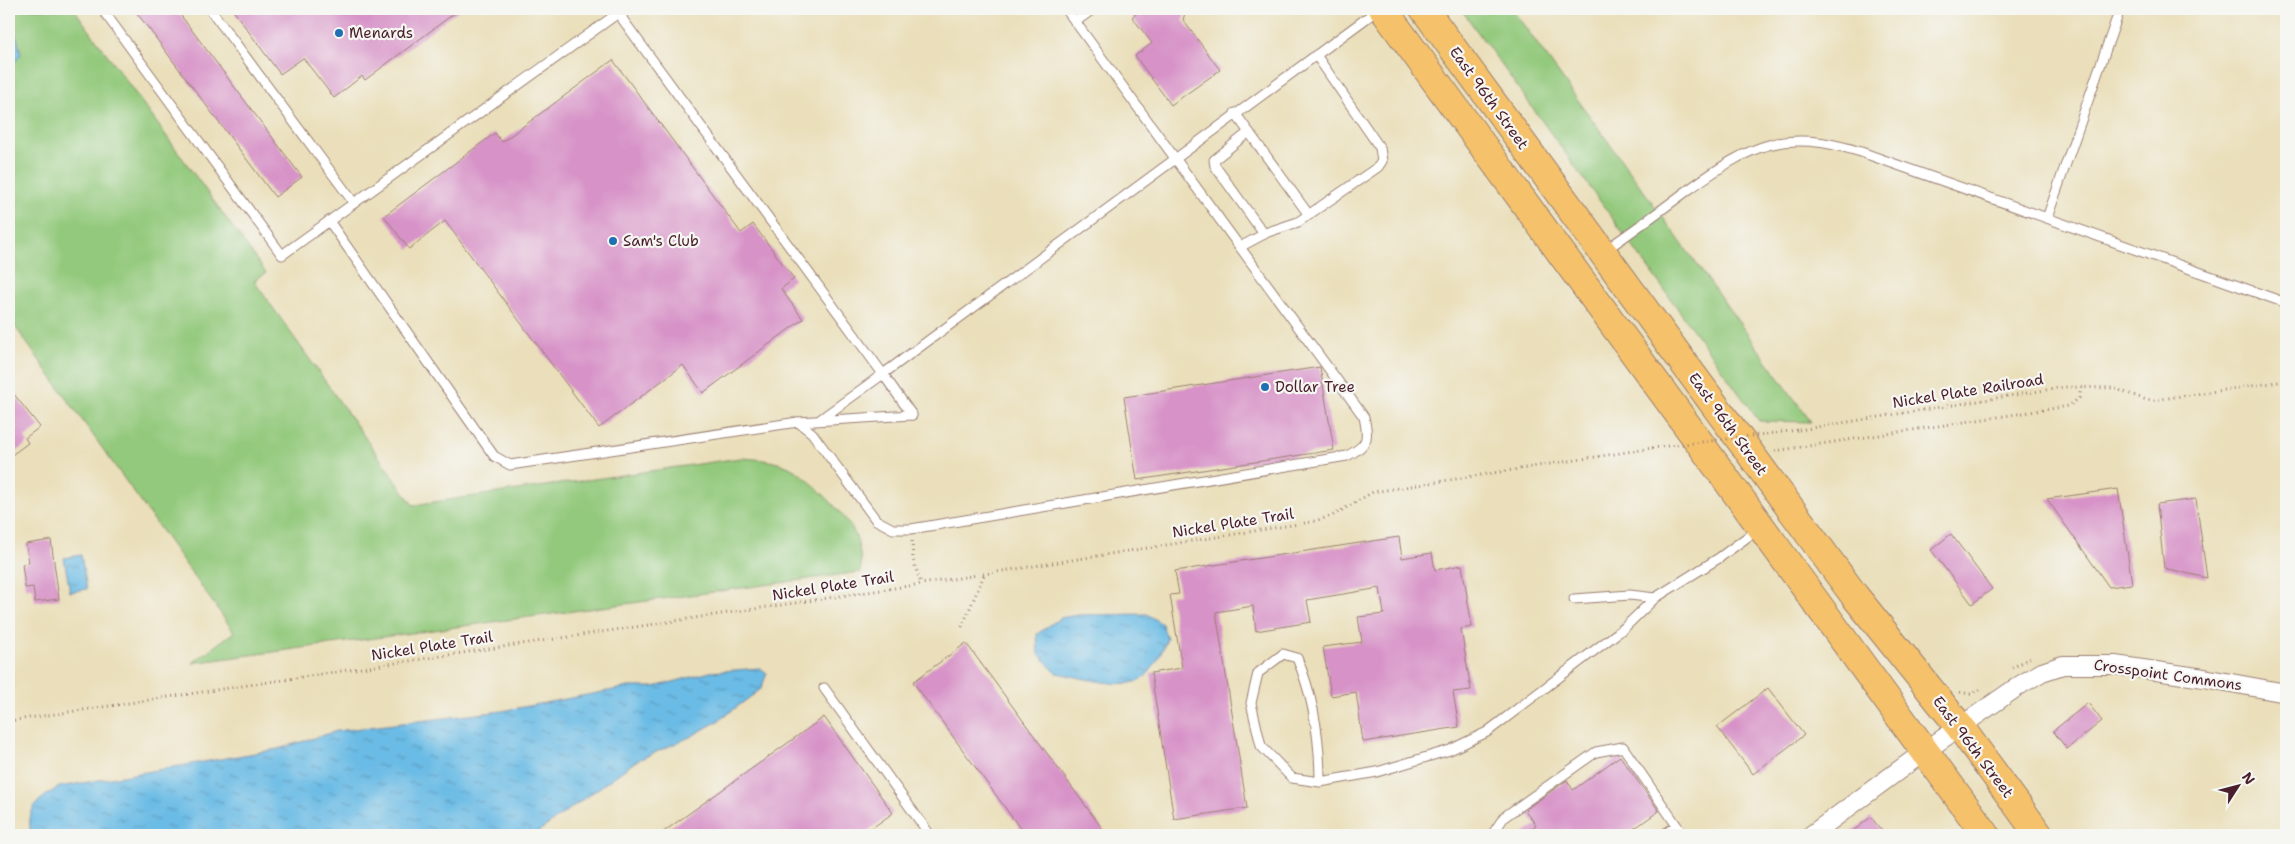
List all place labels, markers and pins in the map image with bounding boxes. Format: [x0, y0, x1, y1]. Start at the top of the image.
place label: Menards [349, 23, 413, 43]
marker: Menards [333, 27, 345, 39]
place label: Sam's Club [623, 231, 699, 251]
marker: Sam's Club [607, 235, 619, 247]
place label: Dollar Tree [1275, 377, 1355, 397]
marker: Dollar Tree [1259, 381, 1271, 393]

